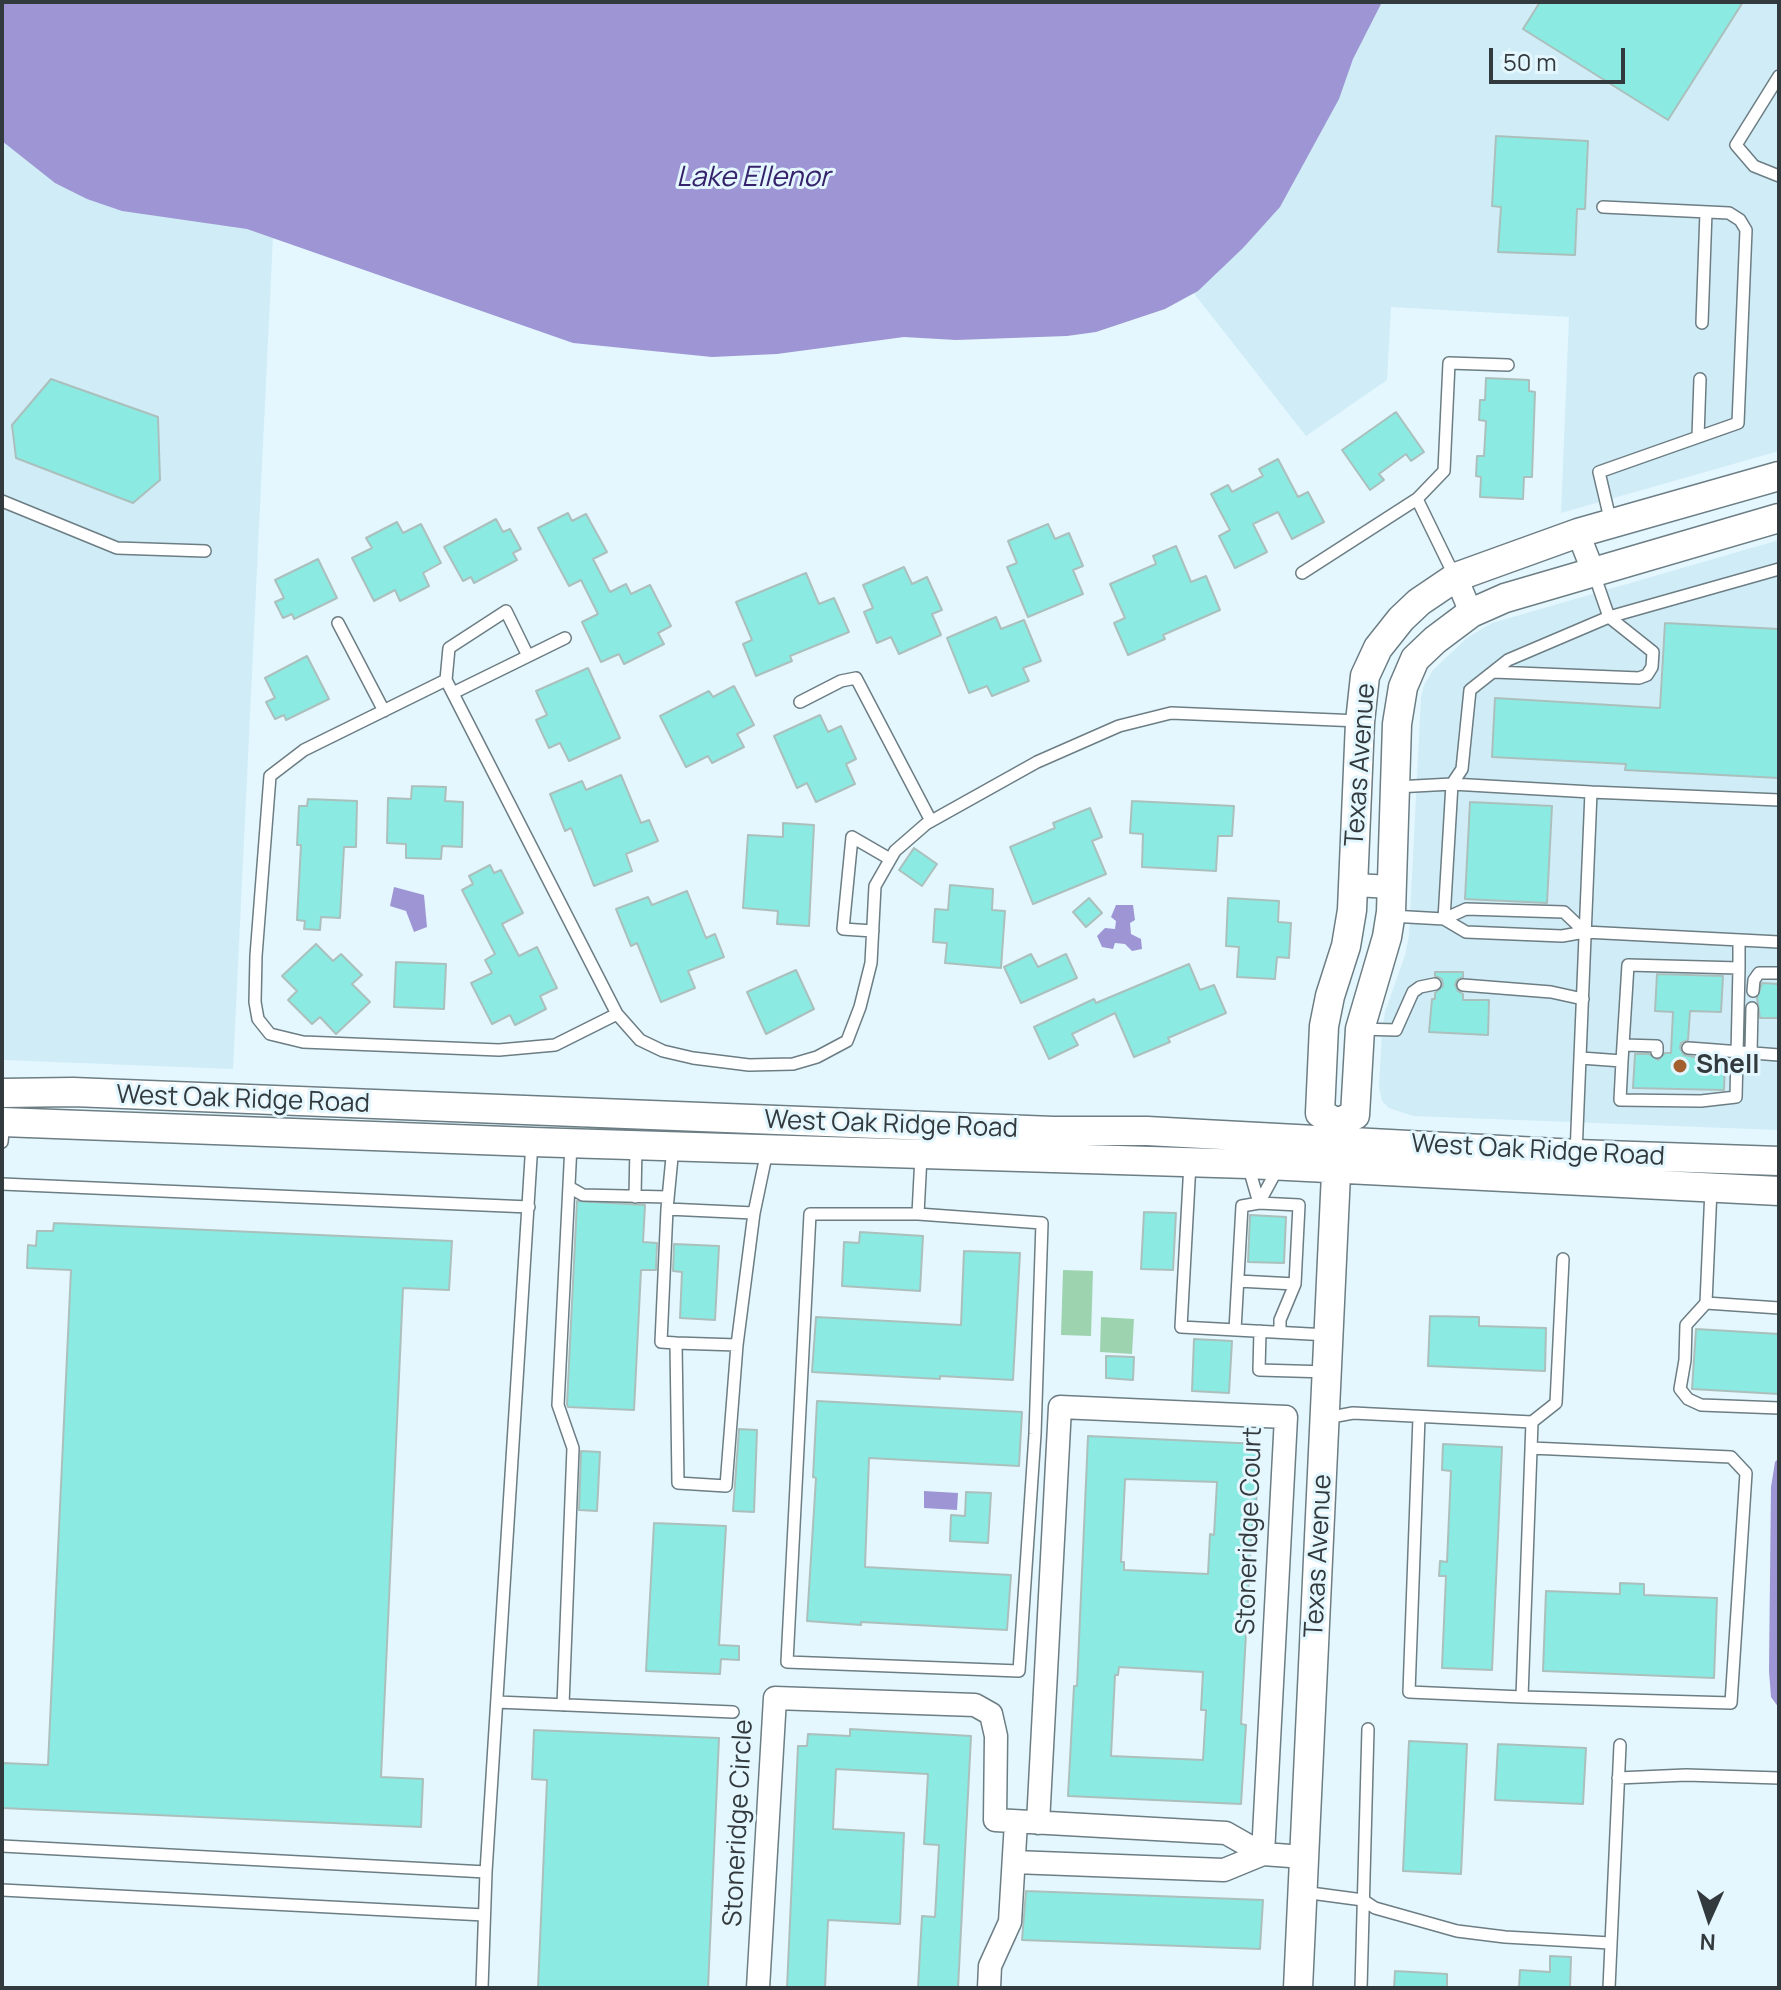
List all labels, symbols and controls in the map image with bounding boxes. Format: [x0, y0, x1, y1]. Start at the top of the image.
scale bar [1493, 32, 1629, 82]
text: 50 m [1503, 45, 1557, 78]
water label: Lake Ellenor [676, 161, 830, 195]
street label: Texas Avenue [1340, 682, 1382, 848]
place label: Shell [1696, 1050, 1760, 1082]
marker: Shell [1671, 1057, 1689, 1075]
street label: West Oak Ridge Road [116, 1080, 370, 1120]
street label: West Oak Ridge Road [764, 1105, 1018, 1145]
street label: West Oak Ridge Road [1410, 1129, 1666, 1173]
street label: Stoneridge Court [1231, 1427, 1269, 1635]
street label: Texas Avenue [1299, 1473, 1339, 1639]
street label: Stoneridge Circle [718, 1719, 760, 1927]
north arrow [1669, 1878, 1749, 1958]
text: N [1699, 1927, 1716, 1957]

